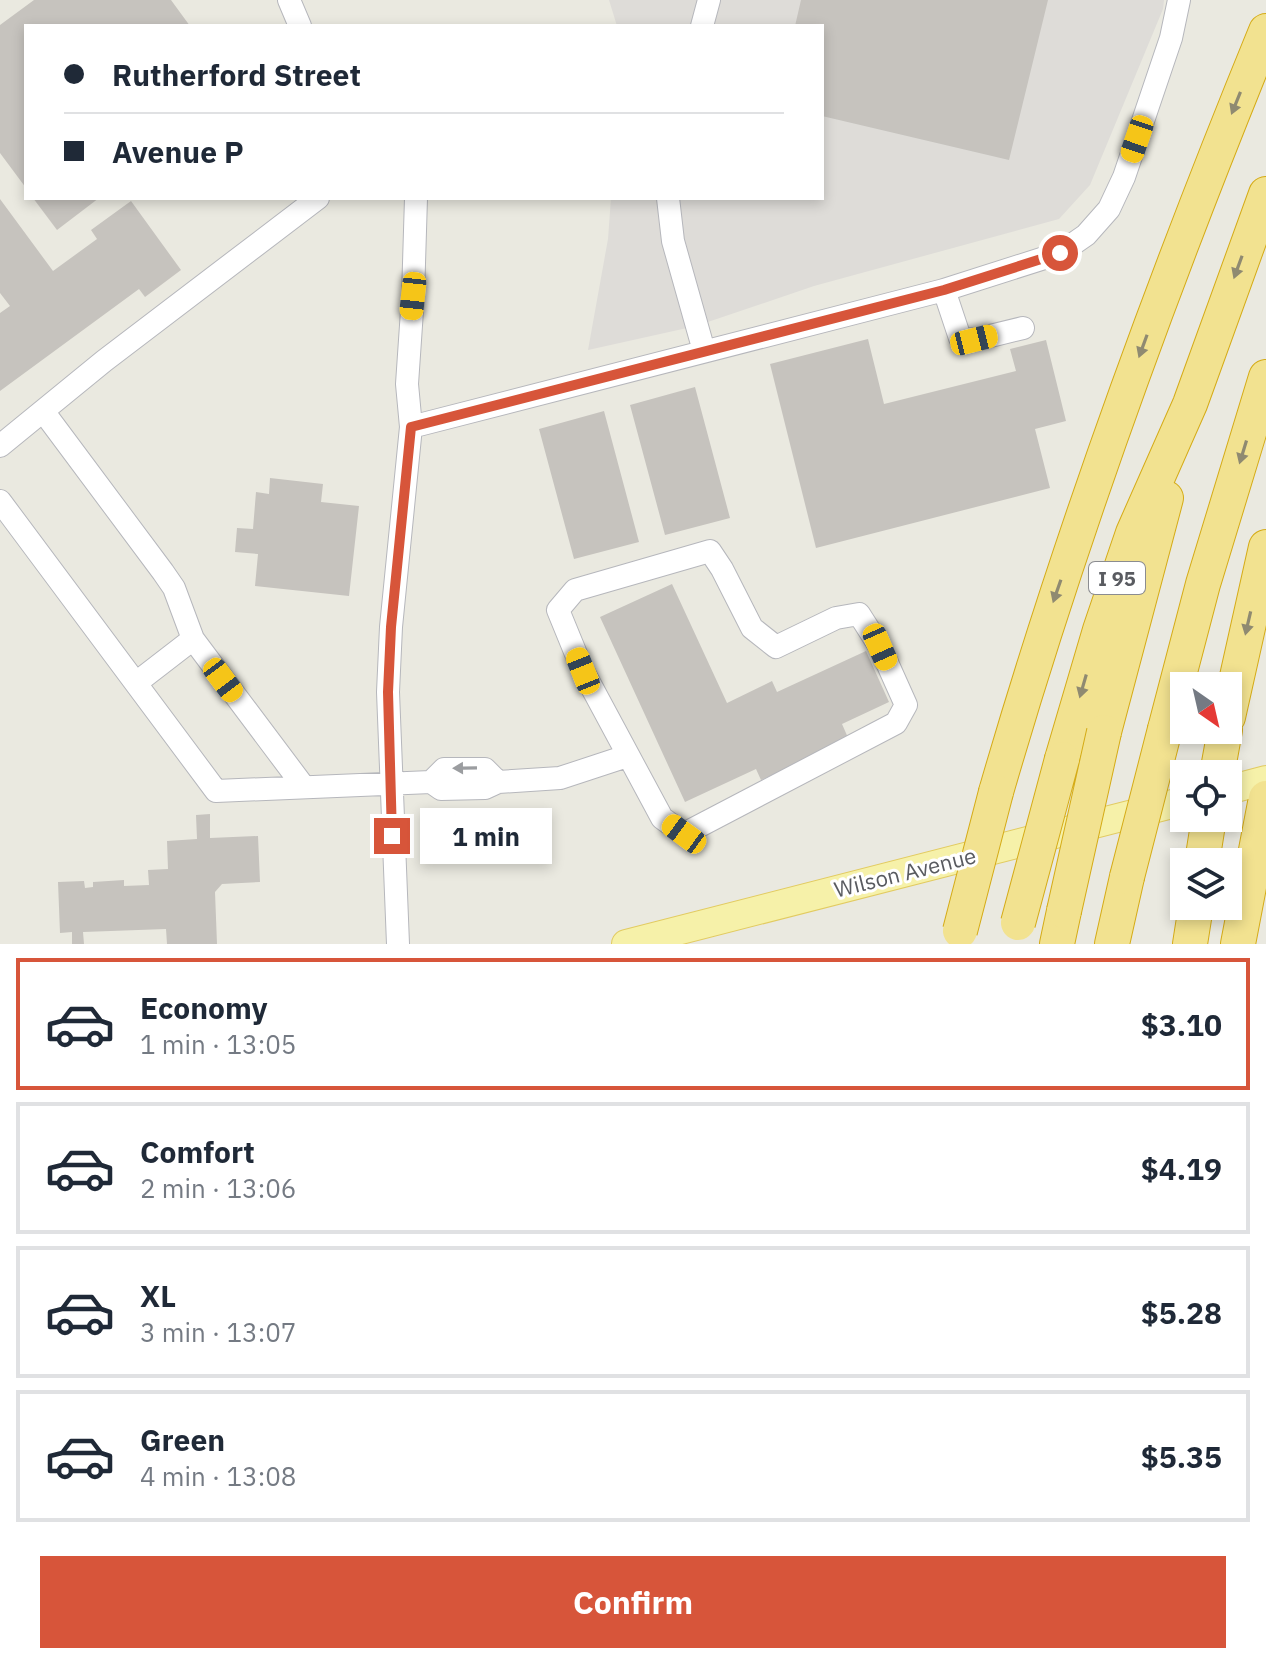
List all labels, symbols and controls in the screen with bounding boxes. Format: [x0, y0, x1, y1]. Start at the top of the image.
text: Rutherford Street [112, 55, 361, 94]
one-way arrow [1230, 91, 1243, 115]
car [1118, 112, 1156, 166]
text: Avenue P [112, 132, 244, 171]
route start [1042, 235, 1078, 271]
one-way arrow [1232, 255, 1244, 279]
car [399, 271, 427, 321]
car [948, 323, 1000, 357]
one-way arrow [1137, 334, 1149, 358]
one-way arrow [1236, 440, 1248, 464]
road number: I 95 [1089, 562, 1145, 594]
one-way arrow [1051, 579, 1063, 603]
one-way arrow [1242, 610, 1254, 635]
car [859, 620, 901, 674]
car [563, 644, 603, 698]
car [199, 654, 247, 706]
north arrow [1170, 672, 1242, 744]
map controls [1170, 672, 1242, 920]
one-way arrow [1076, 675, 1089, 699]
button: locate [1170, 760, 1242, 832]
one-way arrow [452, 762, 477, 775]
callout: 1 min [420, 808, 552, 864]
car [658, 810, 710, 858]
route end [374, 818, 410, 854]
text: 1 min [452, 819, 520, 853]
street label: Wilson Avenue [831, 840, 979, 904]
button: layers [1170, 848, 1242, 920]
icon: car [44, 988, 116, 1060]
text: Economy [140, 988, 268, 1027]
text: $3.10 [1141, 1005, 1222, 1044]
text: 1 min · 13:05 [140, 1027, 296, 1061]
icon: car [44, 1132, 116, 1204]
text: Comfort [140, 1132, 255, 1171]
text: $4.19 [1141, 1149, 1222, 1188]
text: 2 min · 13:06 [140, 1171, 296, 1205]
icon: car [44, 1276, 116, 1348]
text: XL [140, 1276, 176, 1315]
text: $5.28 [1141, 1293, 1222, 1332]
text: 3 min · 13:07 [140, 1315, 296, 1349]
icon: car [44, 1420, 116, 1492]
text: Green [140, 1420, 225, 1459]
text: $5.35 [1141, 1437, 1222, 1476]
text: 4 min · 13:08 [140, 1459, 296, 1493]
button: Confirm [40, 1556, 1226, 1648]

